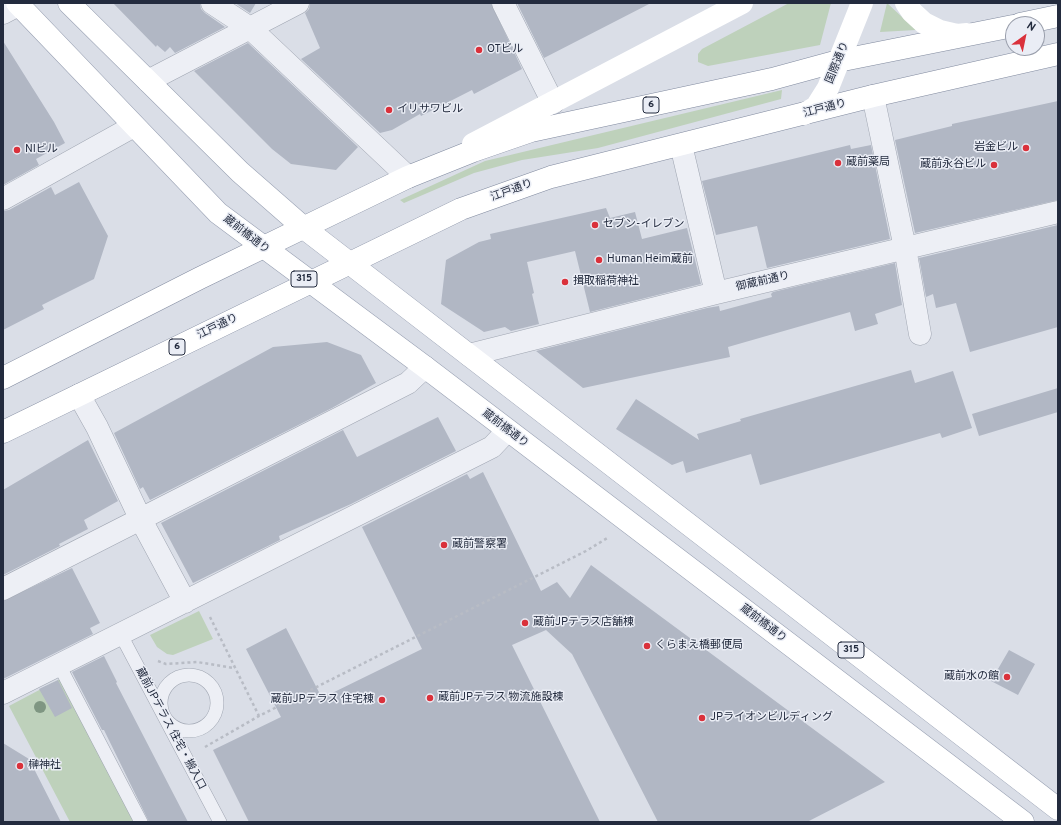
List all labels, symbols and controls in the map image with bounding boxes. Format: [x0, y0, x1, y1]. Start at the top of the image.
north arrow [1005, 16, 1045, 56]
text: N [1024, 19, 1038, 35]
street label: 国際通り [824, 40, 852, 86]
place label: OTビル [487, 43, 523, 57]
marker: OTビル [474, 45, 484, 55]
road number: 6 [643, 97, 659, 113]
street label: 江戸通り [802, 97, 848, 121]
place label: イリサワビル [397, 103, 463, 117]
marker: イリサワビル [384, 105, 394, 115]
place label: 岩金ビル [974, 141, 1018, 155]
place label: NIビル [25, 143, 58, 157]
marker: 岩金ビル [1021, 143, 1031, 153]
marker: NIビル [12, 145, 22, 155]
place label: 蔵前薬局 [846, 156, 890, 170]
marker: 蔵前薬局 [833, 158, 843, 168]
place label: 蔵前永谷ビル [920, 158, 986, 172]
marker: 蔵前永谷ビル [989, 160, 999, 170]
street label: 江戸通り [489, 177, 535, 205]
street label: 蔵前橋通り [220, 213, 272, 257]
place label: セブン-イレブン [603, 218, 684, 232]
marker: セブン-イレブン [590, 220, 600, 230]
place label: Human Heim蔵前 [607, 253, 693, 267]
marker: Human Heim蔵前 [594, 255, 604, 265]
street label: 御蔵前通り [735, 269, 791, 295]
road number: 315 [291, 271, 317, 287]
place label: 揖取稲荷神社 [573, 275, 639, 289]
marker: 揖取稲荷神社 [560, 277, 570, 287]
street label: 江戸通り [195, 311, 241, 343]
road number: 6 [169, 339, 185, 355]
street label: 蔵前橋通り [479, 407, 531, 451]
place label: 蔵前警察署 [452, 538, 507, 552]
marker: 蔵前警察署 [439, 540, 449, 550]
street label: 蔵前橋通り [737, 602, 789, 646]
place label: 蔵前JPテラス店舗棟 [533, 616, 634, 630]
marker: 蔵前JPテラス店舗棟 [520, 618, 530, 628]
place label: くらまえ橋郵便局 [655, 639, 743, 653]
marker: くらまえ橋郵便局 [642, 641, 652, 651]
road number: 315 [838, 642, 864, 658]
street label: 蔵前JPテラス 住宅・搬入口 [132, 666, 208, 792]
place label: 蔵前水の館 [944, 670, 999, 684]
marker: 蔵前水の館 [1002, 672, 1012, 682]
place label: 蔵前JPテラス 物流施設棟 [438, 691, 564, 705]
place label: 蔵前JPテラス 住宅棟 [270, 693, 374, 707]
marker: 蔵前JPテラス 物流施設棟 [425, 693, 435, 703]
marker: 蔵前JPテラス 住宅棟 [377, 695, 387, 705]
place label: JPライオンビルディング [710, 711, 833, 725]
marker: JPライオンビルディング [697, 713, 707, 723]
place label: 榊神社 [28, 759, 61, 773]
marker: 榊神社 [15, 761, 25, 771]

